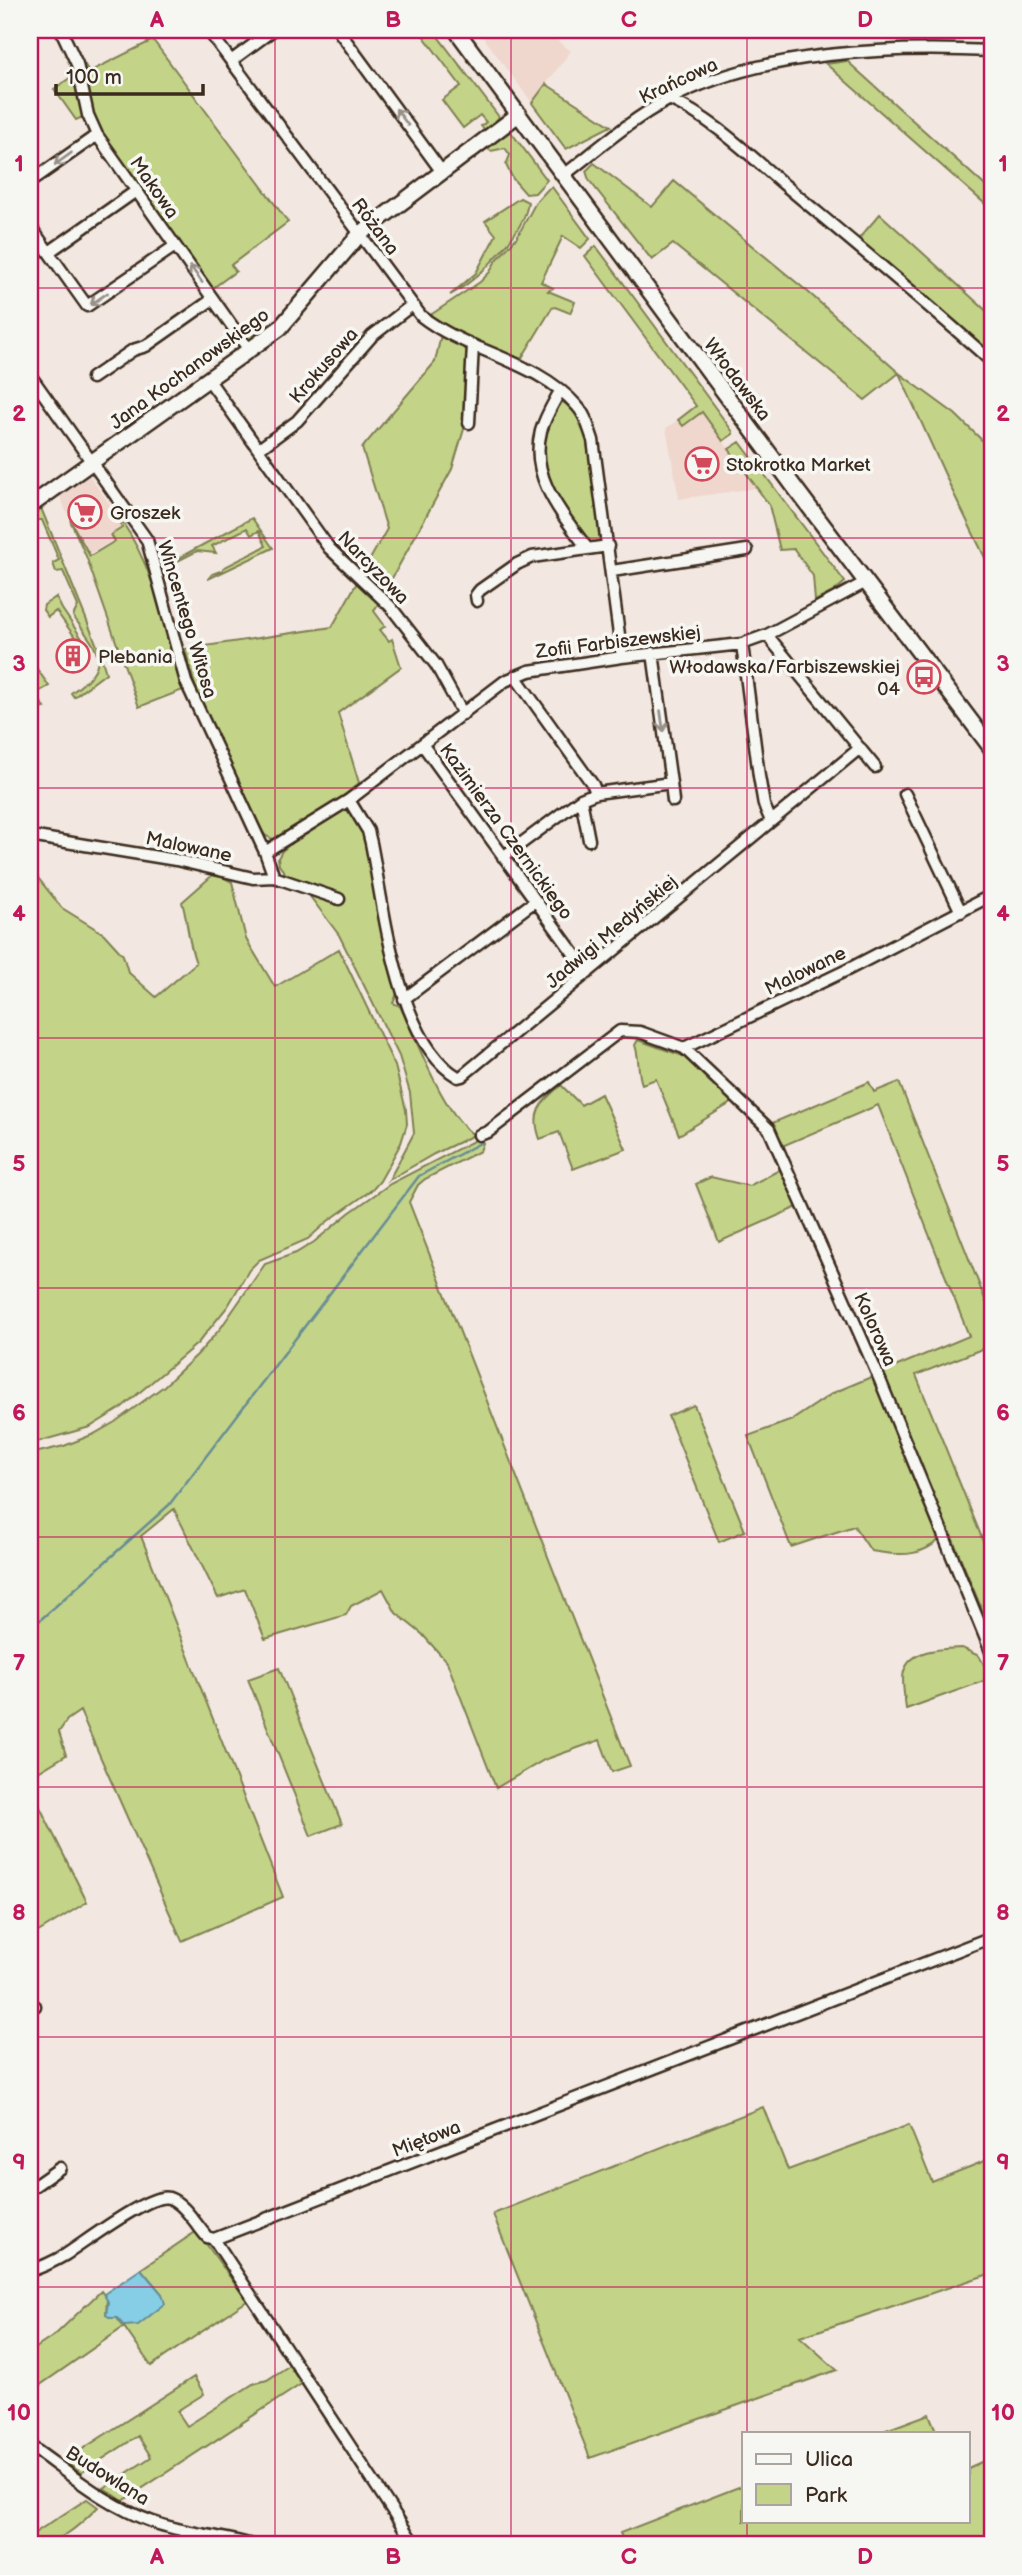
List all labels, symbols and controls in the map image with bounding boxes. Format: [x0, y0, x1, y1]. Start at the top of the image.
text: A [149, 6, 165, 34]
text: B [385, 6, 401, 34]
text: C [621, 6, 637, 34]
text: D [857, 6, 873, 34]
scale bar [56, 52, 203, 96]
street label: Krańcowa [636, 53, 722, 110]
text: 100 m [66, 65, 122, 90]
one-way arrow [395, 108, 409, 127]
text: 1 [14, 150, 24, 178]
text: 1 [998, 150, 1008, 178]
one-way arrow [54, 151, 73, 166]
street label: Makowa [124, 153, 183, 223]
street label: Różana [346, 194, 404, 260]
one-way arrow [189, 265, 203, 284]
one-way arrow [90, 292, 109, 306]
street label: Jana Kochanowskiego [106, 304, 274, 435]
street label: Krokusowa [285, 323, 363, 409]
street label: Włodawska [698, 334, 775, 426]
text: 2 [12, 400, 26, 428]
text: 2 [996, 400, 1010, 428]
supermarket icon: Stokrotka Market [683, 445, 721, 483]
place label: Stokrotka Market [726, 454, 871, 477]
supermarket icon: Groszek [66, 493, 104, 531]
place label: Groszek [110, 502, 181, 525]
street label: Narcyzowa [332, 527, 413, 609]
street label: Wincentego Witosa [152, 538, 221, 701]
street label: Zofii Farbiszewskiej [533, 621, 702, 664]
building icon: Plebania [54, 637, 92, 675]
place label: Plebania [98, 646, 173, 669]
text: 3 [12, 650, 26, 678]
text: 3 [996, 650, 1010, 678]
place label: Włodawska/Farbiszewskiej 04 [669, 656, 900, 701]
bus stop icon: Włodawska/Farbiszewskiej 04 [905, 658, 943, 696]
one-way arrow [656, 709, 669, 732]
street label: Kazimierza Czernickiego [434, 739, 577, 924]
street label: Malowane [144, 827, 234, 868]
street label: Jadwigi Medyńskiej [542, 870, 682, 994]
text: 4 [12, 900, 26, 928]
text: 4 [996, 900, 1010, 928]
street label: Malowane [761, 942, 850, 1001]
text: 5 [12, 1150, 26, 1178]
text: 5 [996, 1150, 1010, 1178]
street label: Kolorowa [848, 1289, 901, 1370]
text: 6 [12, 1399, 26, 1427]
text: 6 [996, 1399, 1010, 1427]
text: 7 [13, 1649, 26, 1677]
text: 7 [997, 1649, 1010, 1677]
text: 8 [12, 1899, 26, 1927]
text: 8 [996, 1899, 1010, 1927]
street label: Miętowa [389, 2116, 464, 2163]
text: 9 [12, 2149, 26, 2177]
text: 9 [996, 2149, 1010, 2177]
text: 10 [7, 2399, 31, 2427]
text: 10 [991, 2399, 1015, 2427]
legend [742, 2432, 970, 2522]
street label: Budowlana [61, 2442, 153, 2511]
text: Ulica [805, 2447, 853, 2472]
text: Park [805, 2483, 848, 2508]
text: A [149, 2543, 165, 2571]
text: B [385, 2543, 401, 2571]
text: C [621, 2543, 637, 2571]
text: D [857, 2543, 873, 2571]

